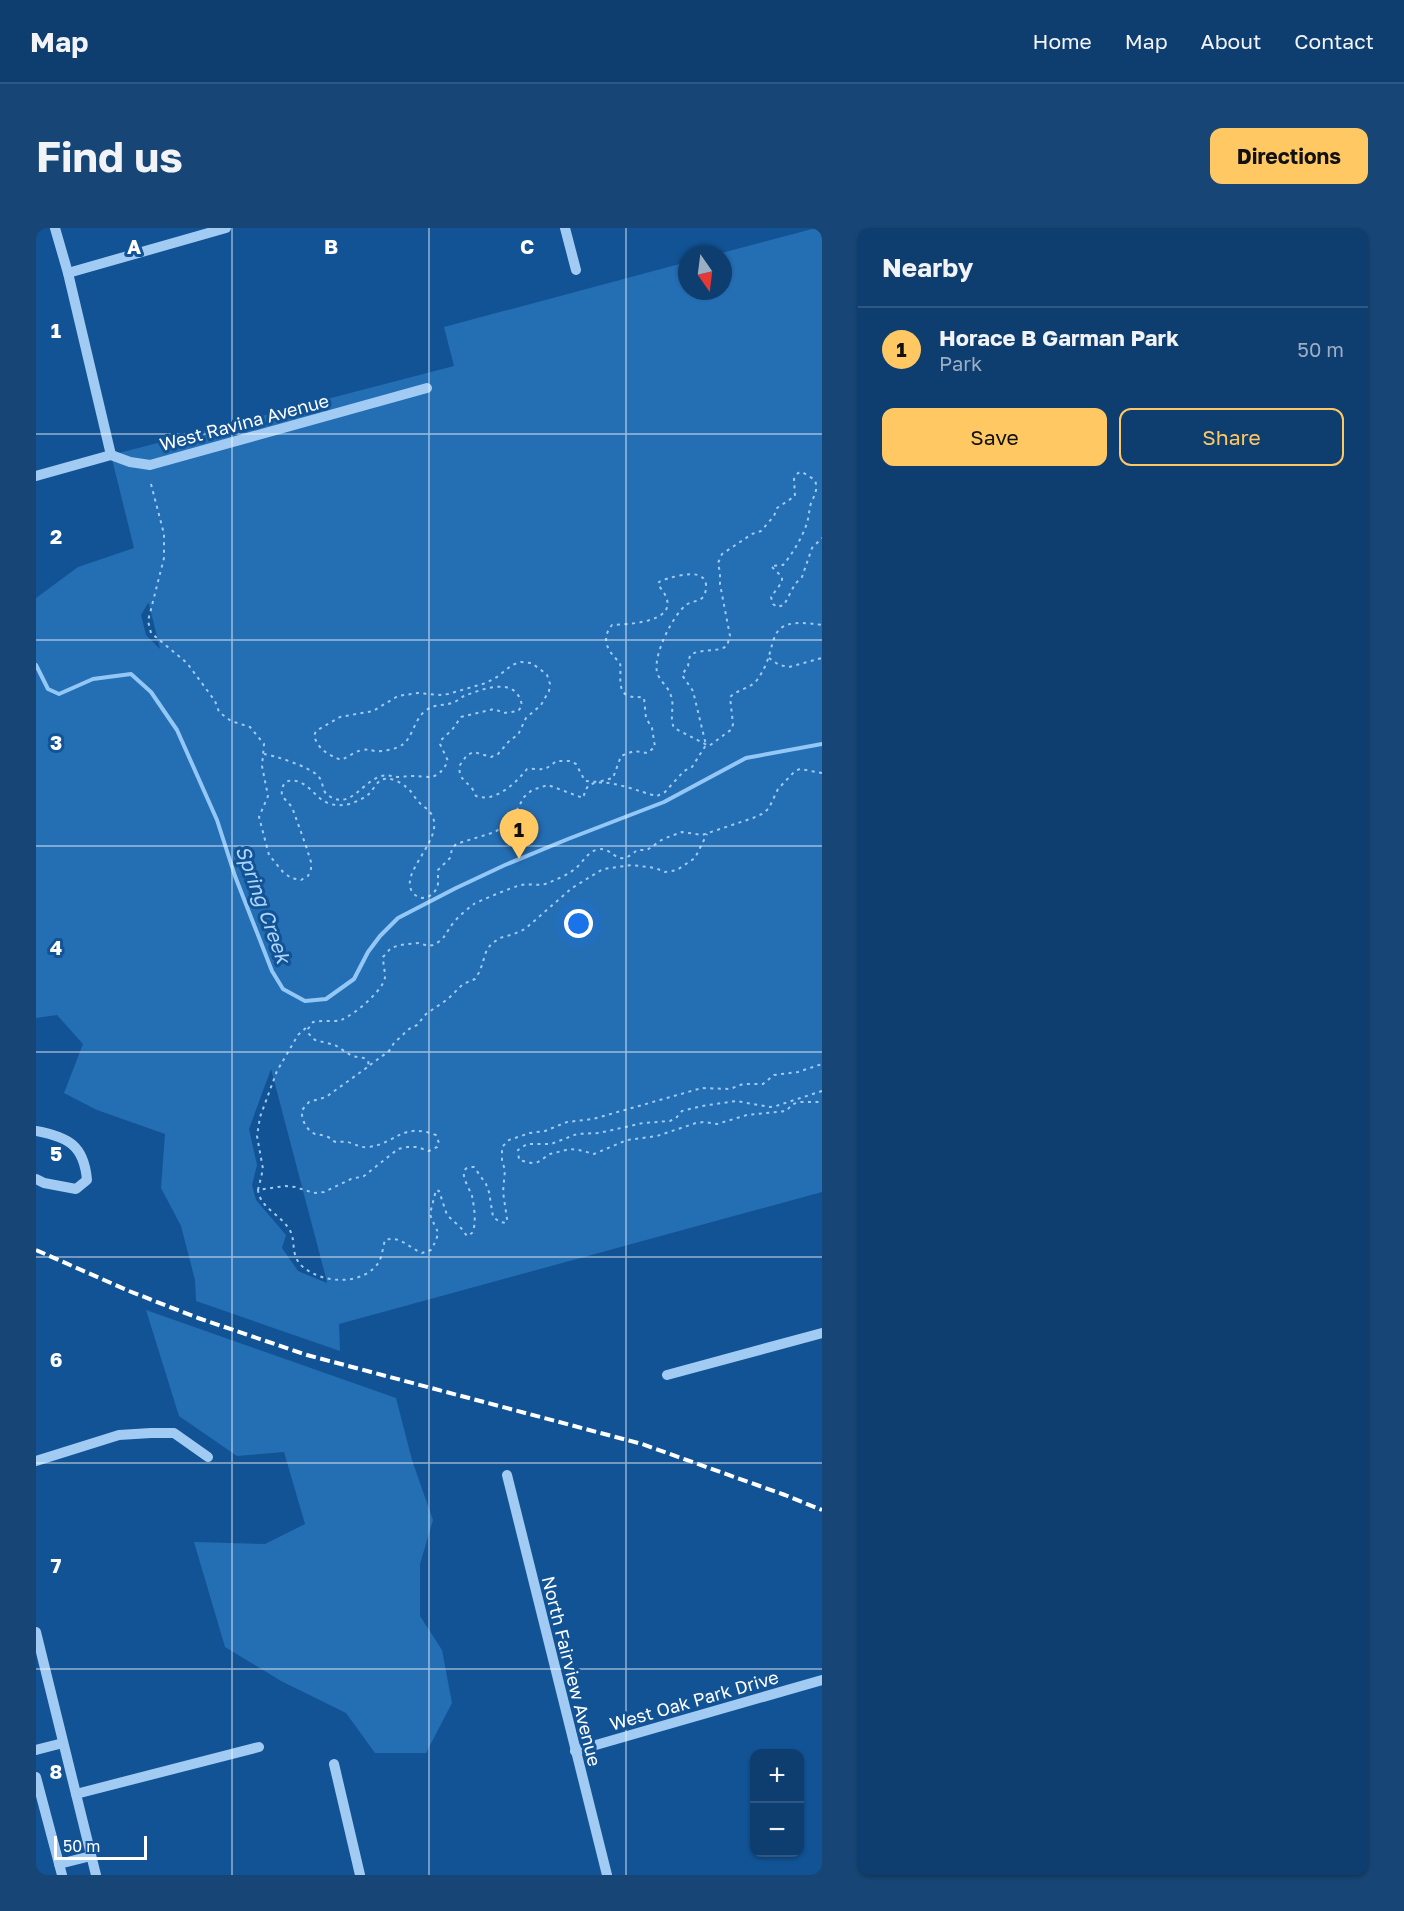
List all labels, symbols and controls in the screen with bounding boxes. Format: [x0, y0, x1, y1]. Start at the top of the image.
text: Map [30, 25, 88, 58]
text: Home [1032, 28, 1092, 54]
text: Map [1125, 28, 1168, 54]
text: About [1201, 28, 1261, 54]
text: Contact [1294, 28, 1374, 54]
button: Directions [1210, 128, 1368, 184]
text: Find us [36, 131, 183, 181]
text: A [127, 234, 141, 258]
text: B [324, 234, 338, 258]
text: C [520, 234, 534, 258]
north arrow [678, 246, 732, 300]
text: Nearby [882, 252, 973, 283]
text: 1 [51, 318, 61, 342]
text: Horace B Garman Park [939, 324, 1179, 351]
text: 1 [896, 337, 907, 361]
text: 50 m [1297, 337, 1344, 361]
text: Park [939, 351, 982, 375]
street label: West Ravina Avenue [157, 389, 331, 455]
button: Save [882, 408, 1107, 466]
button: Share [1119, 408, 1344, 466]
text: 2 [50, 524, 62, 548]
text: 3 [50, 730, 62, 754]
pin: 1 [500, 810, 538, 859]
water label: Spring Creek [231, 842, 297, 969]
your location [564, 909, 593, 938]
text: 4 [50, 935, 62, 959]
text: 5 [50, 1141, 62, 1165]
text: 6 [50, 1347, 62, 1371]
text: 7 [51, 1553, 62, 1577]
street label: North Fairview Avenue [538, 1574, 606, 1768]
street label: West Oak Park Drive [607, 1665, 781, 1735]
map controls [750, 1749, 804, 1857]
button: + [750, 1749, 804, 1803]
text: 8 [50, 1759, 62, 1783]
button: − [750, 1803, 804, 1857]
scale bar [54, 1833, 147, 1860]
text: 50 m [63, 1836, 100, 1856]

